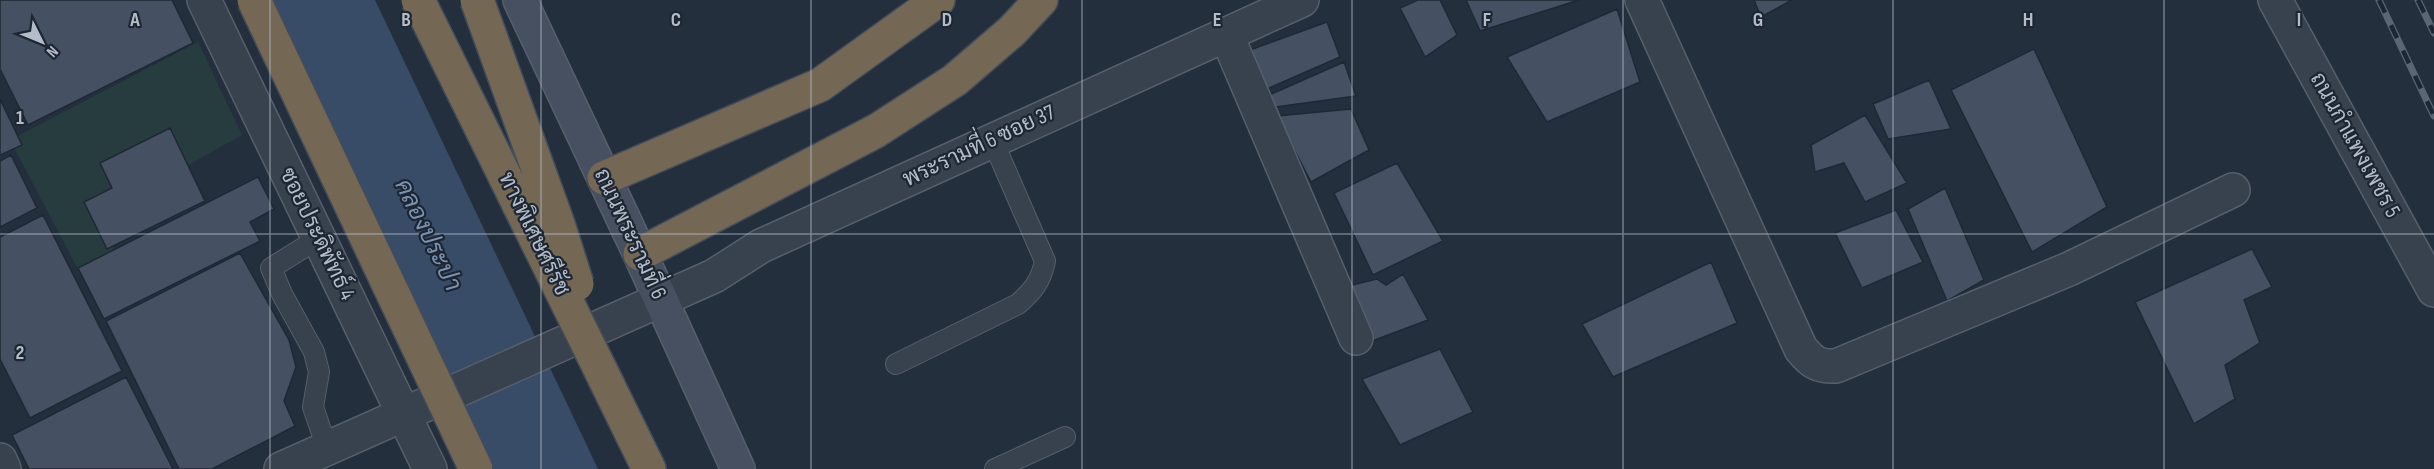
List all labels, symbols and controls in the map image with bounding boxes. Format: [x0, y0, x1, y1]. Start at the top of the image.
text: A [129, 8, 140, 32]
text: B [401, 8, 411, 32]
text: C [671, 8, 681, 32]
text: D [942, 8, 952, 32]
text: E [1213, 8, 1221, 32]
text: F [1483, 8, 1491, 32]
text: G [1753, 8, 1763, 32]
text: H [2023, 8, 2033, 32]
text: I [2297, 8, 2301, 32]
north arrow [12, 12, 72, 72]
text: N [42, 42, 62, 61]
street label: ถนนกำแพงเพชร 5 [2304, 68, 2406, 222]
street label: พระรามที่ 6 ซอย 37 [896, 93, 1060, 193]
text: 1 [16, 106, 24, 130]
street label: ถนนพระรามที่ 6 [588, 161, 678, 304]
street label: ซอยประดิพัทธ์ 4 [273, 163, 362, 305]
street label: ทางพิเศษศรีรัช [493, 168, 576, 300]
water label: คลองประปา [388, 174, 468, 296]
text: 2 [16, 341, 24, 365]

